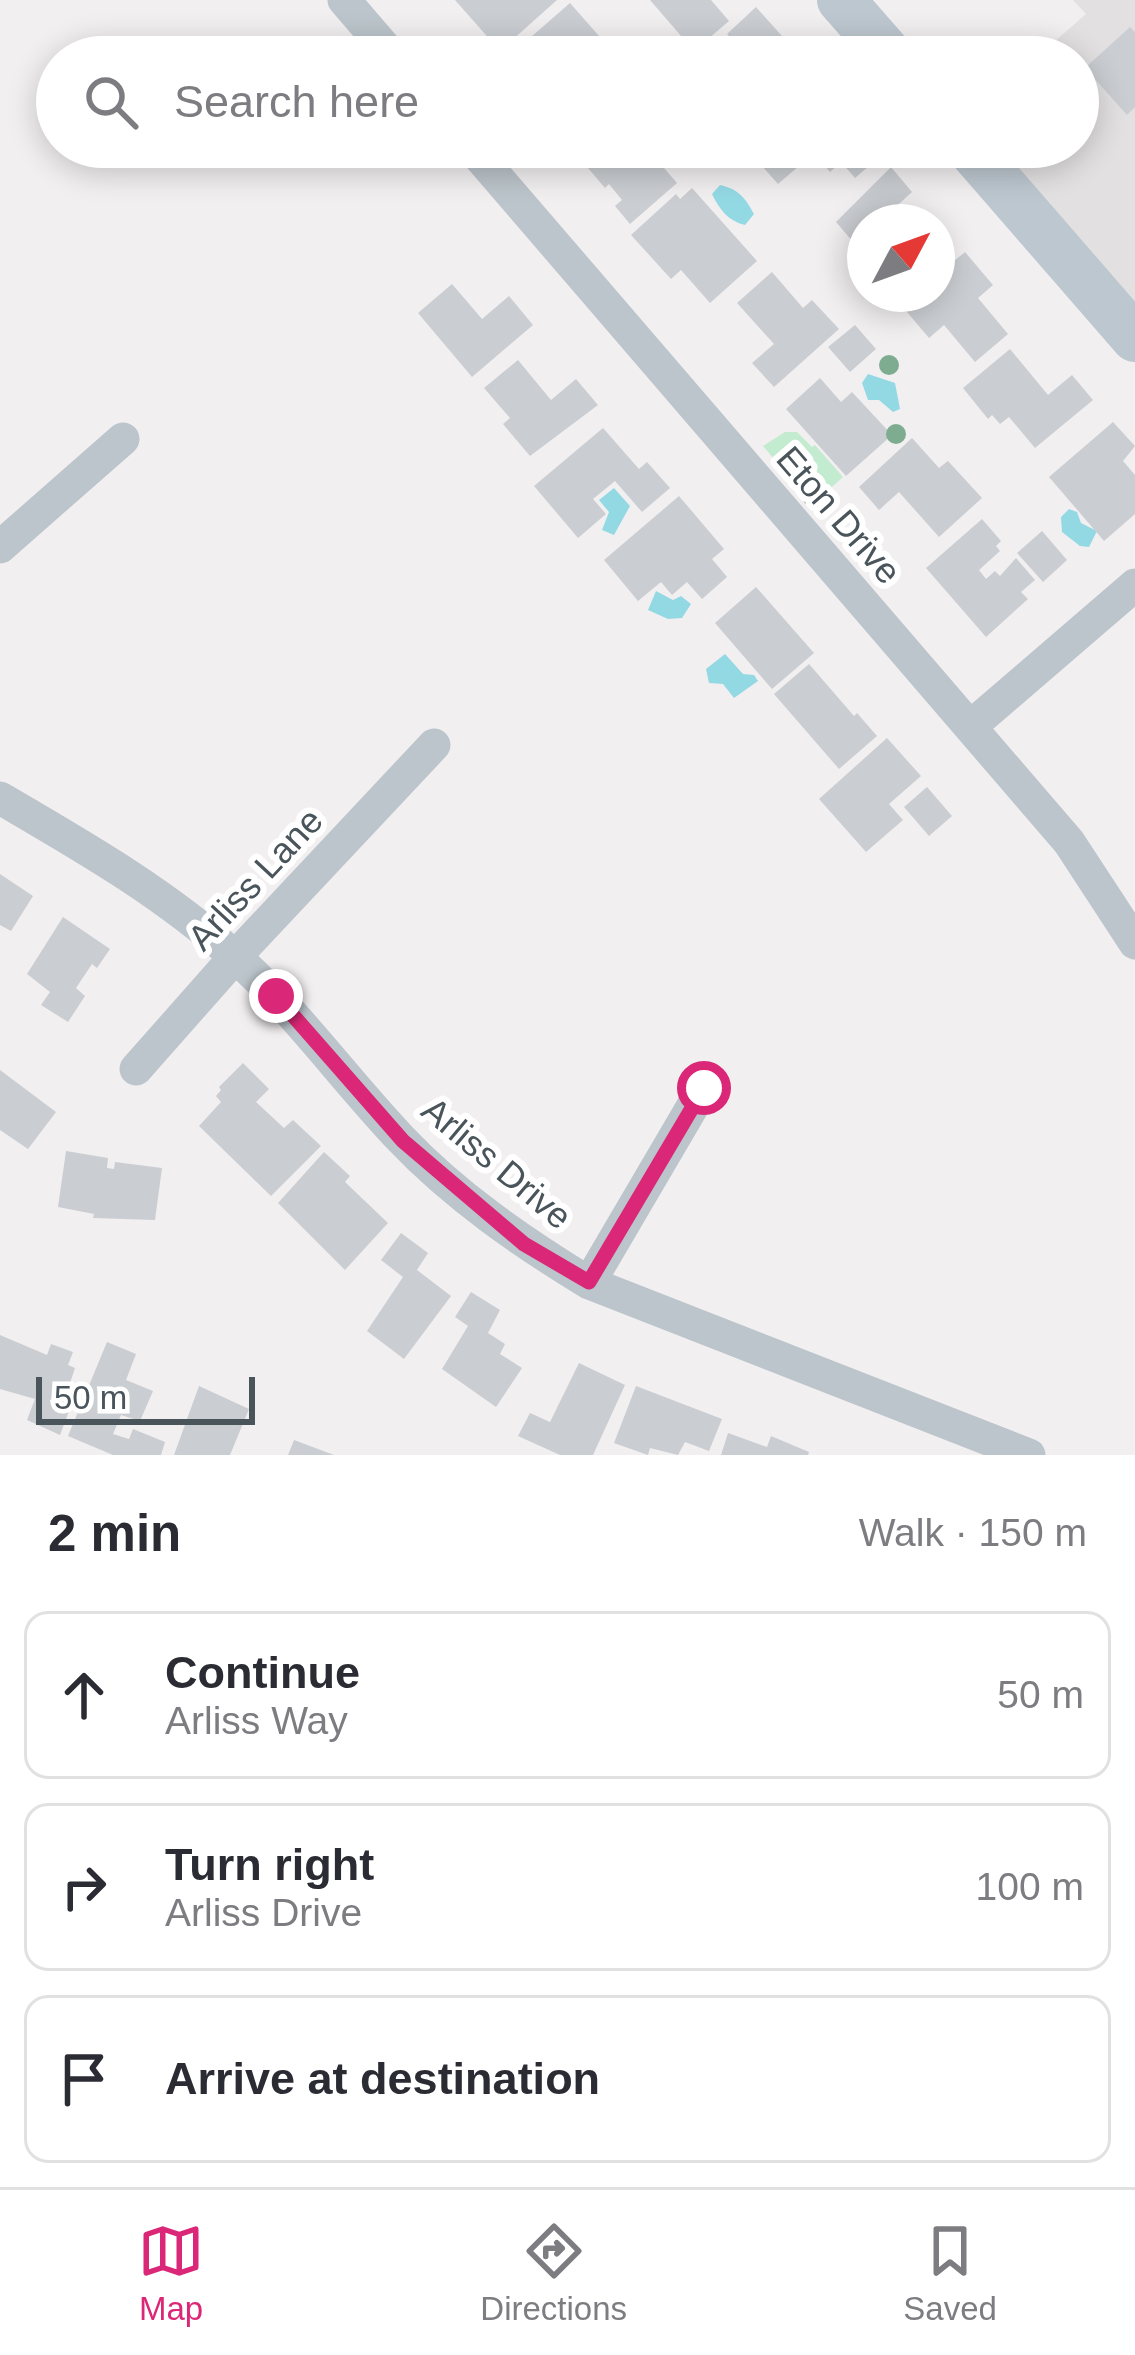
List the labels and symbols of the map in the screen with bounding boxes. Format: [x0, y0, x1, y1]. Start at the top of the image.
north arrow [847, 204, 955, 312]
street label: Eton Drive [768, 438, 910, 592]
street label: Arliss Lane [179, 800, 331, 958]
route end [249, 969, 303, 1023]
route start [677, 1061, 731, 1115]
street label: Arliss Drive [414, 1089, 580, 1237]
scale bar [36, 1371, 255, 1424]

